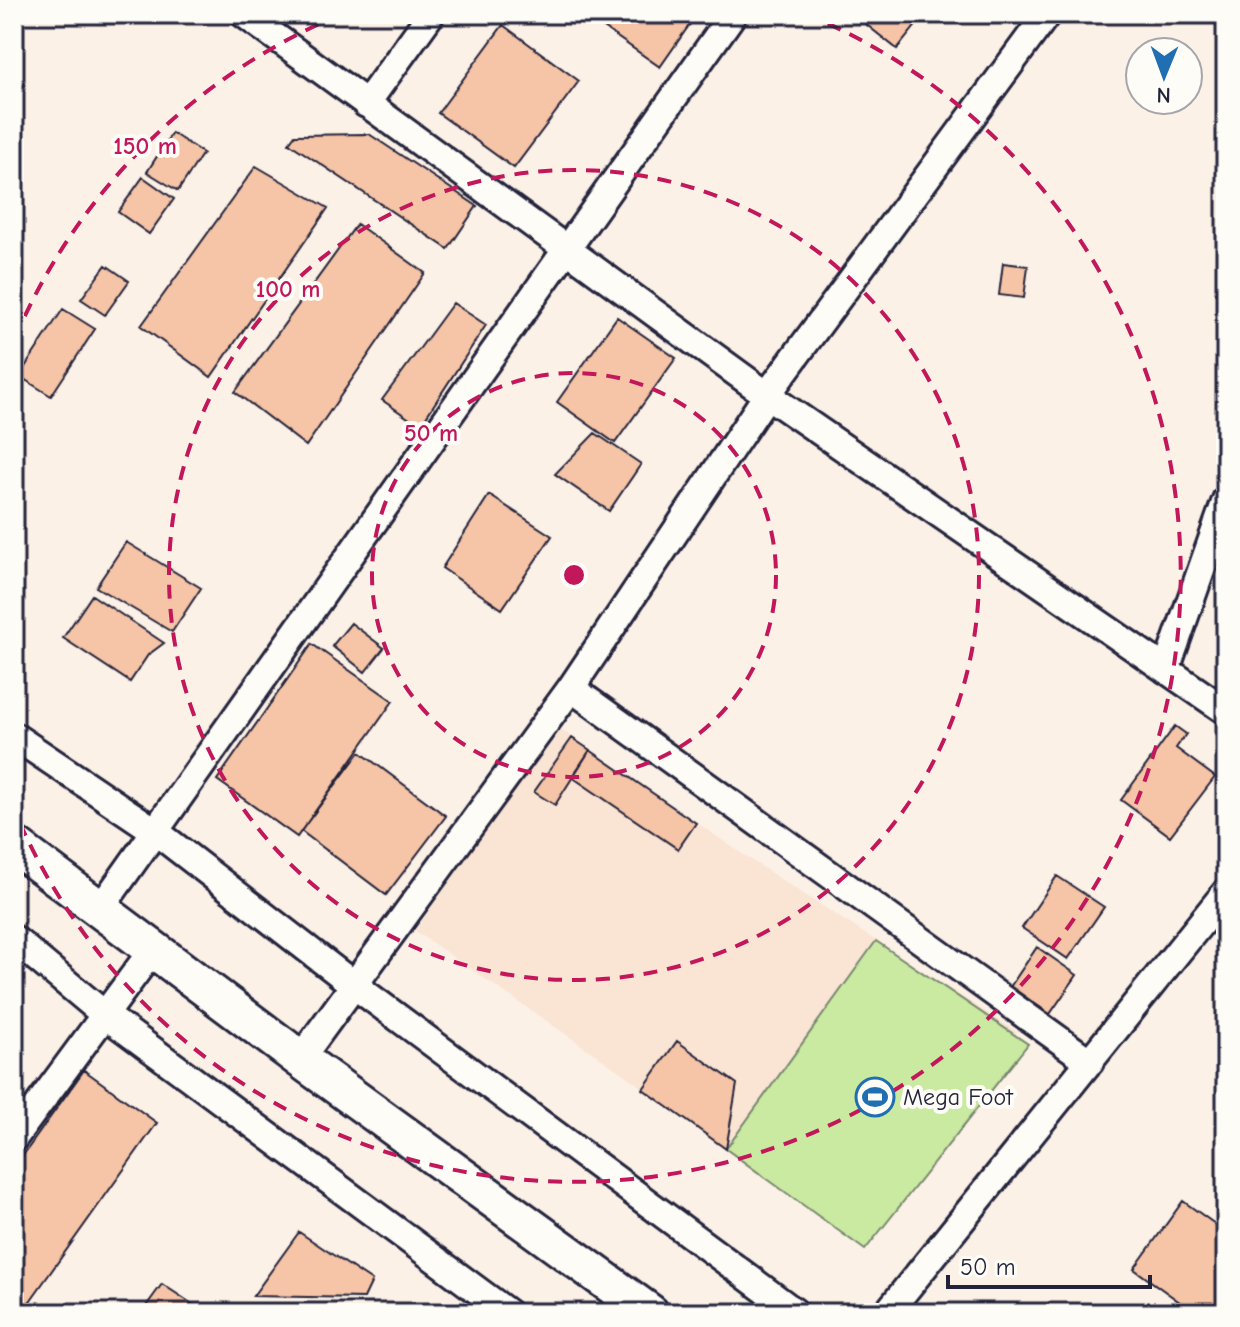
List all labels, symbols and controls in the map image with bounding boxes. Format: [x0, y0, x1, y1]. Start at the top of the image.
north arrow [1124, 36, 1204, 116]
text: N [1156, 82, 1171, 108]
text: 150 m [113, 132, 177, 160]
text: 100 m [256, 275, 320, 303]
text: 50 m [404, 419, 458, 447]
centre of rings [560, 561, 588, 589]
sports icon: Mega Foot [854, 1076, 896, 1118]
place label: Mega Foot [903, 1083, 1014, 1111]
scale bar [948, 1239, 1150, 1289]
text: 50 m [960, 1253, 1016, 1281]

